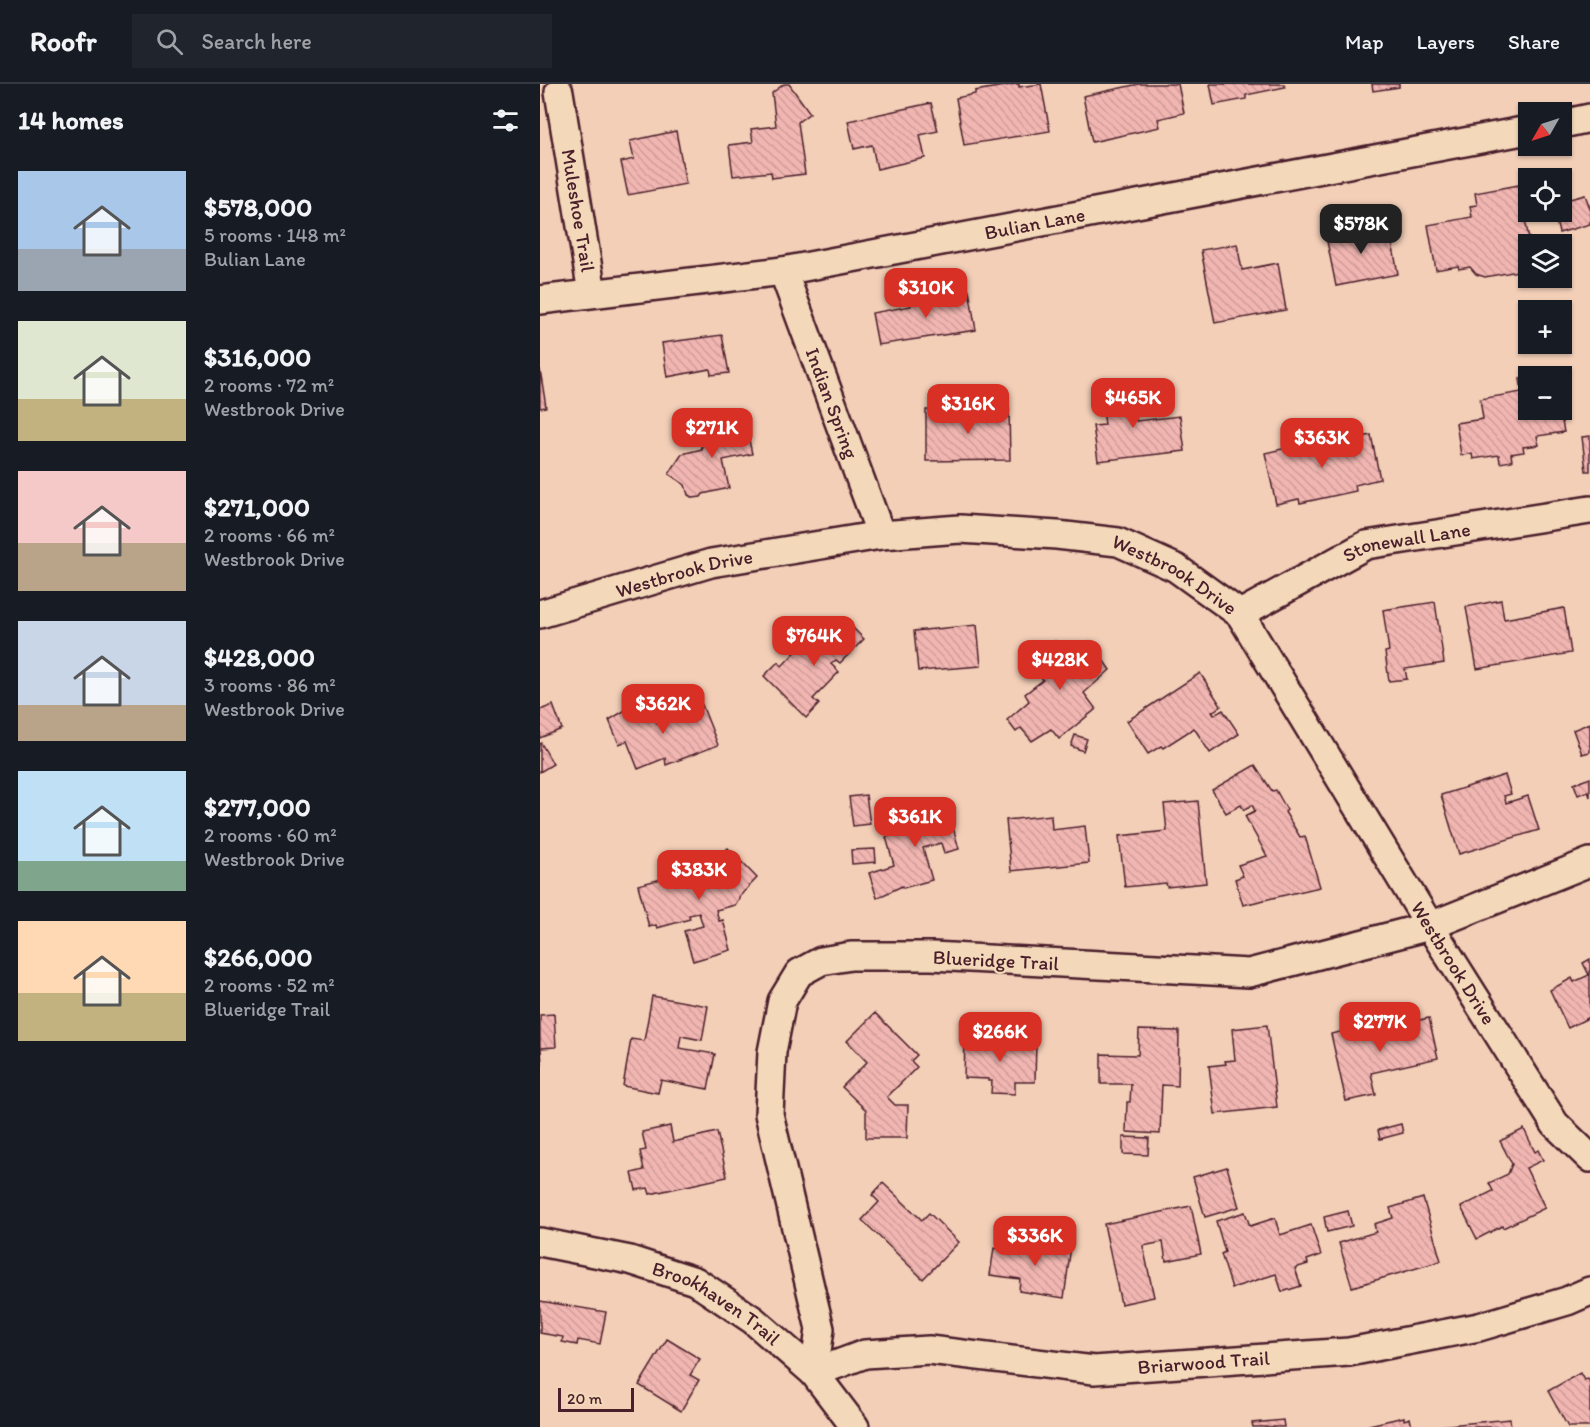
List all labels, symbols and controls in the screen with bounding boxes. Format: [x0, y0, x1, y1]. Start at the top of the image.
search box [132, 14, 552, 68]
text: Roofr [30, 24, 96, 58]
icon: search [153, 25, 186, 58]
text: Search here [201, 28, 312, 55]
text: Map [1345, 29, 1384, 54]
text: Layers [1417, 29, 1475, 54]
text: Share [1508, 29, 1560, 54]
north arrow [1518, 102, 1572, 156]
map controls [1518, 102, 1572, 420]
text: 14 homes [18, 104, 124, 136]
icon: filters [489, 104, 522, 137]
street label: Muleshoe Trail [557, 147, 600, 274]
button: locate [1518, 168, 1572, 222]
text: $578,000 [204, 191, 312, 223]
icon: home [66, 195, 138, 267]
street label: Bulian Lane [983, 202, 1087, 245]
pin: $578K [1319, 204, 1403, 255]
text: $578K [1334, 211, 1388, 235]
text: 5 rooms · 148 m² [204, 223, 346, 247]
button: layers [1518, 234, 1572, 288]
text: Bulian Lane [204, 247, 306, 271]
pin: $310K [884, 268, 968, 319]
text: $310K [898, 275, 954, 299]
button: + [1518, 300, 1572, 354]
text: $316,000 [204, 341, 311, 373]
street label: Indian Spring [801, 344, 864, 463]
icon: home [66, 345, 138, 417]
button: − [1518, 366, 1572, 420]
text: 2 rooms · 72 m² [204, 373, 334, 397]
pin: $465K [1091, 378, 1175, 429]
pin: $316K [926, 384, 1010, 435]
text: $465K [1105, 385, 1161, 409]
text: $316K [941, 391, 995, 415]
text: Westbrook Drive [204, 397, 345, 421]
pin: $271K [670, 408, 754, 459]
text: $271K [686, 415, 738, 439]
pin: $363K [1280, 418, 1364, 469]
text: $363K [1294, 425, 1350, 449]
text: $271,000 [204, 491, 310, 523]
icon: home [66, 495, 138, 567]
street label: Stonewall Lane [1338, 517, 1472, 567]
text: 2 rooms · 66 m² [204, 523, 335, 547]
street label: Westbrook Drive [1109, 529, 1242, 620]
street label: Westbrook Drive [613, 544, 754, 603]
text: Westbrook Drive [204, 547, 345, 571]
pin: $764K [772, 616, 856, 667]
text: $764K [786, 623, 842, 647]
pin: $428K [1018, 640, 1102, 691]
text: $428,000 [204, 641, 315, 673]
icon: home [66, 645, 138, 717]
text: $428K [1032, 647, 1088, 671]
text: 3 rooms · 86 m² [204, 673, 336, 697]
pin: $362K [621, 684, 705, 735]
text: $362K [636, 691, 690, 715]
text: Westbrook Drive [204, 697, 345, 721]
text: $277,000 [204, 791, 311, 823]
icon: home [66, 795, 138, 867]
pin: $361K [873, 797, 957, 848]
text: $361K [888, 804, 942, 828]
text: 2 rooms · 60 m² [204, 823, 337, 847]
text: Westbrook Drive [204, 847, 345, 871]
pin: $383K [657, 850, 741, 901]
text: $383K [671, 857, 727, 881]
street label: Westbrook Drive [1406, 897, 1501, 1029]
text: $266,000 [204, 941, 313, 973]
icon: home [66, 945, 138, 1017]
street label: Blueridge Trail [932, 945, 1060, 975]
text: 2 rooms · 52 m² [204, 973, 335, 997]
text: Blueridge Trail [204, 997, 330, 1021]
pin: $277K [1338, 1002, 1422, 1053]
text: $277K [1353, 1009, 1407, 1033]
pin: $266K [958, 1012, 1042, 1063]
text: $266K [973, 1019, 1027, 1043]
pin: $336K [993, 1216, 1077, 1267]
text: $336K [1007, 1223, 1063, 1247]
street label: Brookhaven Trail [649, 1256, 785, 1350]
street label: Briarwood Trail [1137, 1346, 1271, 1379]
scale bar [558, 1385, 634, 1412]
text: 20 m [567, 1389, 602, 1408]

